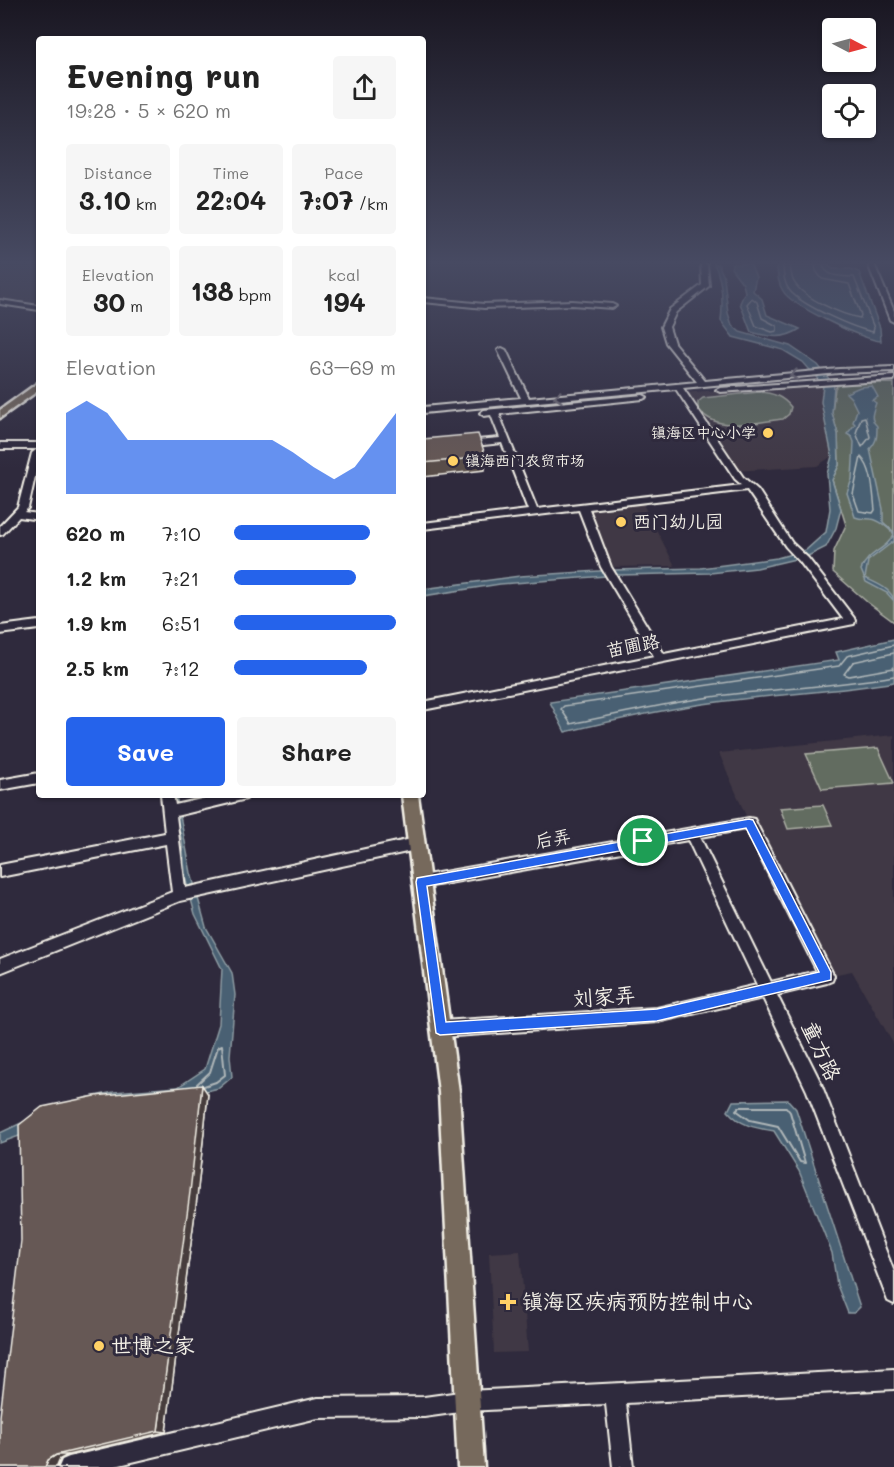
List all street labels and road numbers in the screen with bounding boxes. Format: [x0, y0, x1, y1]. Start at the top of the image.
street label: 苗圃路 [604, 628, 662, 662]
street label: 后弄 [533, 823, 573, 853]
street label: 刘家弄 [572, 980, 636, 1011]
street label: 童方路 [797, 1016, 848, 1085]

